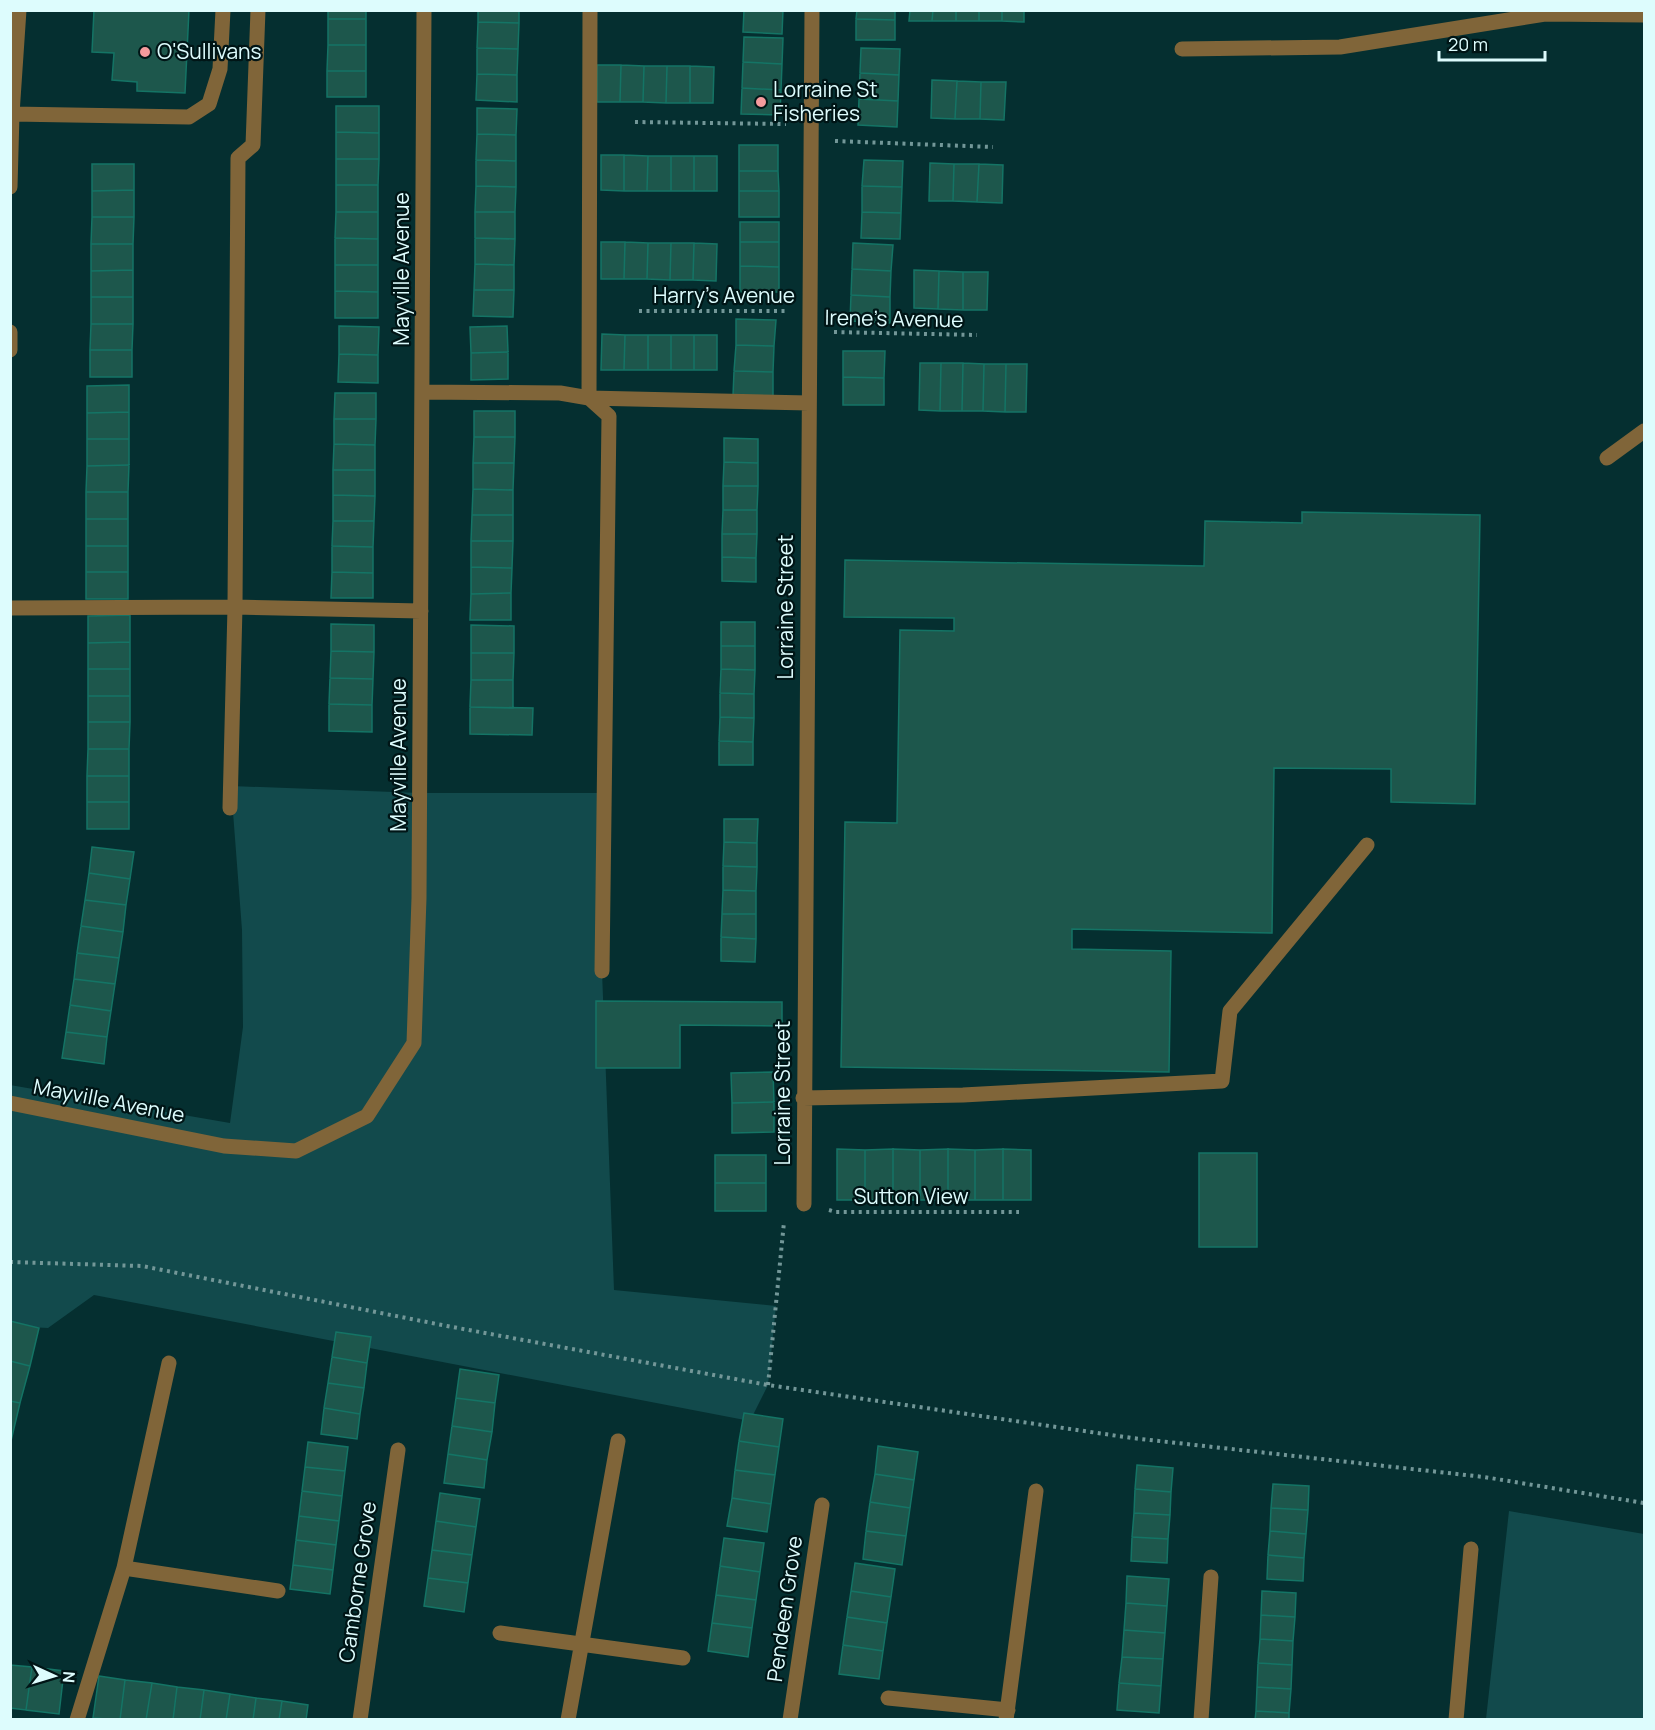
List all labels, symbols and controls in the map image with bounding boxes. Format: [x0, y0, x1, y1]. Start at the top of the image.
scale bar [1439, 24, 1546, 62]
text: 20 m [1448, 32, 1488, 56]
place label: O'Sullivans [157, 37, 262, 65]
marker: O'Sullivans [138, 45, 152, 59]
place label: Lorraine St Fisheries [773, 75, 878, 127]
marker: Lorraine St Fisheries [754, 95, 768, 109]
street label: Mayville Avenue [387, 192, 415, 346]
street label: Harry's Avenue [653, 281, 795, 309]
street label: Irene's Avenue [824, 303, 964, 333]
street label: Lorraine Street [771, 535, 799, 680]
street label: Mayville Avenue [384, 678, 412, 832]
street label: Lorraine Street [768, 1021, 796, 1166]
street label: Mayville Avenue [31, 1072, 187, 1128]
street label: Sutton View [853, 1182, 969, 1210]
street label: Camborne Grove [332, 1499, 382, 1664]
street label: Pendeen Grove [760, 1534, 808, 1684]
north arrow [24, 1646, 84, 1706]
text: N [58, 1671, 80, 1684]

